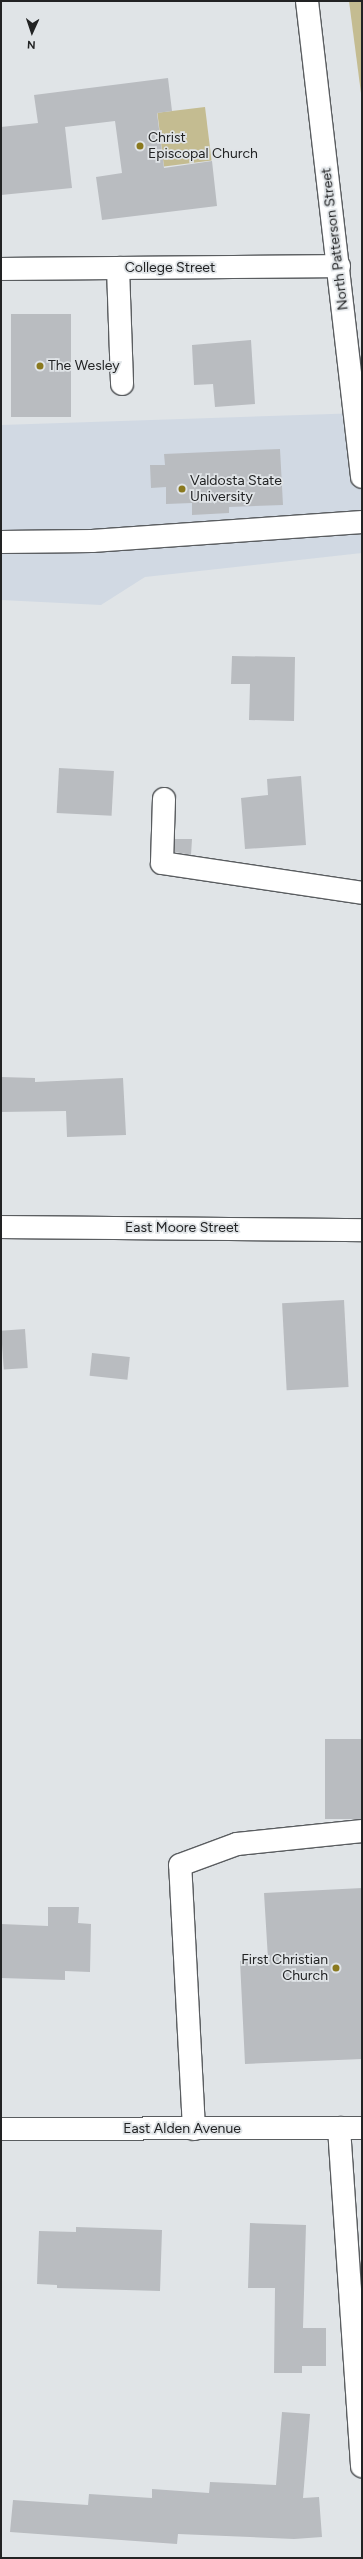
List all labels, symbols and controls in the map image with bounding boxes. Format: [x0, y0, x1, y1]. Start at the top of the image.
north arrow [12, 12, 52, 52]
text: N [27, 38, 36, 51]
place label: Christ Episcopal Church [148, 130, 258, 162]
marker: Christ Episcopal Church [135, 141, 145, 151]
street label: North Patterson Street [318, 167, 352, 311]
street label: College Street [125, 260, 215, 276]
place label: The Wesley [48, 358, 120, 374]
marker: The Wesley [35, 361, 45, 371]
place label: Valdosta State University [190, 473, 282, 506]
marker: Valdosta State University [177, 484, 187, 494]
street label: East Moore Street [125, 1220, 239, 1236]
place label: First Christian Church [241, 1952, 328, 1984]
marker: First Christian Church [331, 1963, 341, 1973]
street label: East Alden Avenue [123, 2121, 241, 2137]

